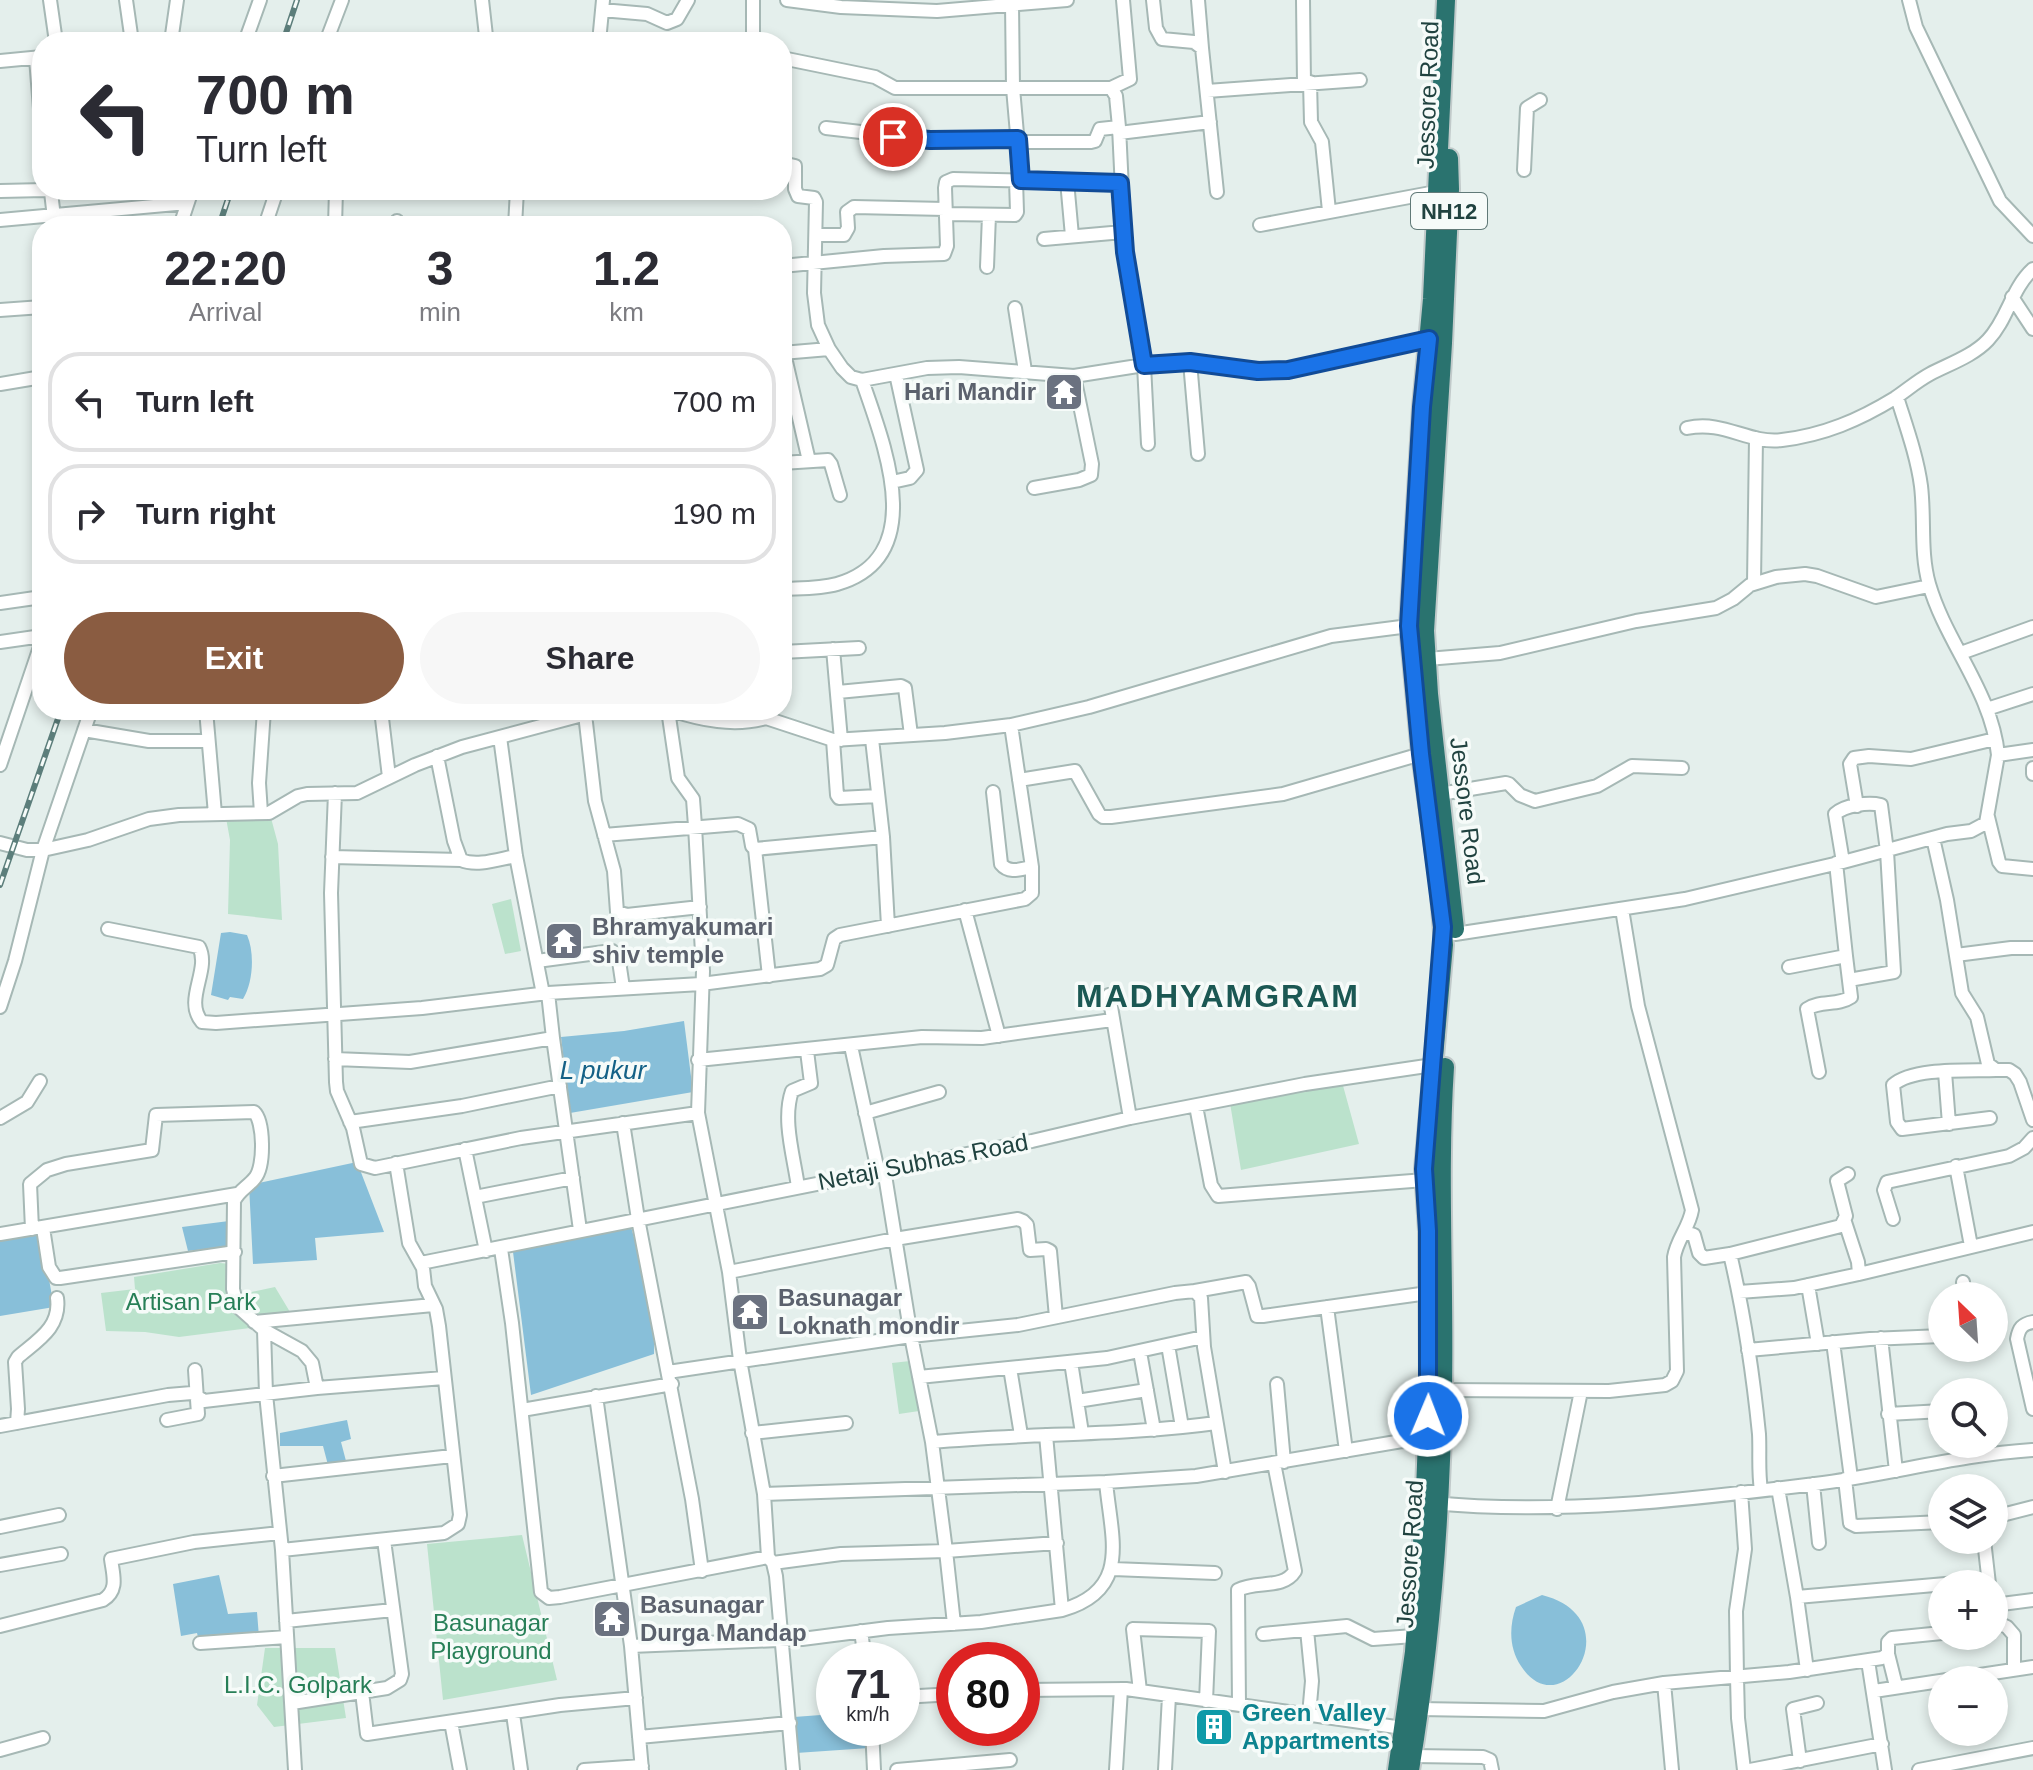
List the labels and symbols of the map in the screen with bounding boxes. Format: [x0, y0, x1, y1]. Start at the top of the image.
street label: Jessore Road [1411, 21, 1444, 169]
pin [859, 103, 927, 171]
road number: NH12 [1411, 193, 1487, 229]
temple icon: Hari Mandir [1043, 371, 1085, 413]
place label: Hari Mandir [904, 378, 1036, 405]
street label: Jessore Road [1445, 736, 1490, 886]
place label: Bhramyakumari shiv temple [592, 913, 773, 968]
temple icon: Bhramyakumari shiv temple [543, 920, 585, 962]
district label: MADHYAMGRAM [1076, 978, 1360, 1014]
water label: L pukur [560, 1055, 647, 1085]
street label: Netaji Subhas Road [816, 1128, 1030, 1195]
north arrow [1928, 1282, 2008, 1362]
place label: Basunagar Loknath mondir [778, 1284, 959, 1339]
park label: Artisan Park [126, 1288, 257, 1315]
temple icon: Basunagar Loknath mondir [729, 1291, 771, 1333]
position arrow [1386, 1374, 1470, 1458]
street label: Jessore Road [1391, 1479, 1428, 1629]
place label: Basunagar Durga Mandap [640, 1591, 807, 1646]
temple icon: Basunagar Durga Mandap [591, 1598, 633, 1640]
park label: Basunagar Playground [430, 1609, 552, 1664]
speed limit sign: 80 [936, 1642, 1040, 1746]
park label: L.I.C. Golpark [224, 1671, 373, 1698]
place label: Green Valley Appartments [1242, 1699, 1390, 1754]
building icon: Green Valley Appartments [1193, 1706, 1235, 1748]

